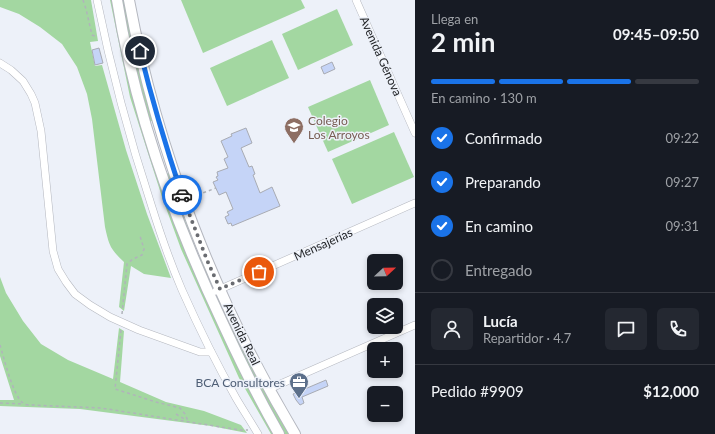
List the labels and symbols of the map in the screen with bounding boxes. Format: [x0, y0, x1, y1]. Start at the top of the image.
street label: Avenida Génova [357, 14, 405, 98]
pin [123, 34, 157, 68]
place label: Colegio Los Arroyos [308, 113, 370, 142]
school or university icon: Colegio Los Arroyos [283, 116, 305, 144]
courier [162, 175, 202, 215]
street label: Mensajerías [291, 224, 355, 264]
north arrow [367, 254, 403, 290]
pin [242, 255, 276, 289]
street label: Avenida Real [220, 300, 264, 368]
office icon: BCA Consultores [288, 371, 310, 399]
place label: BCA Consultores [196, 375, 285, 390]

